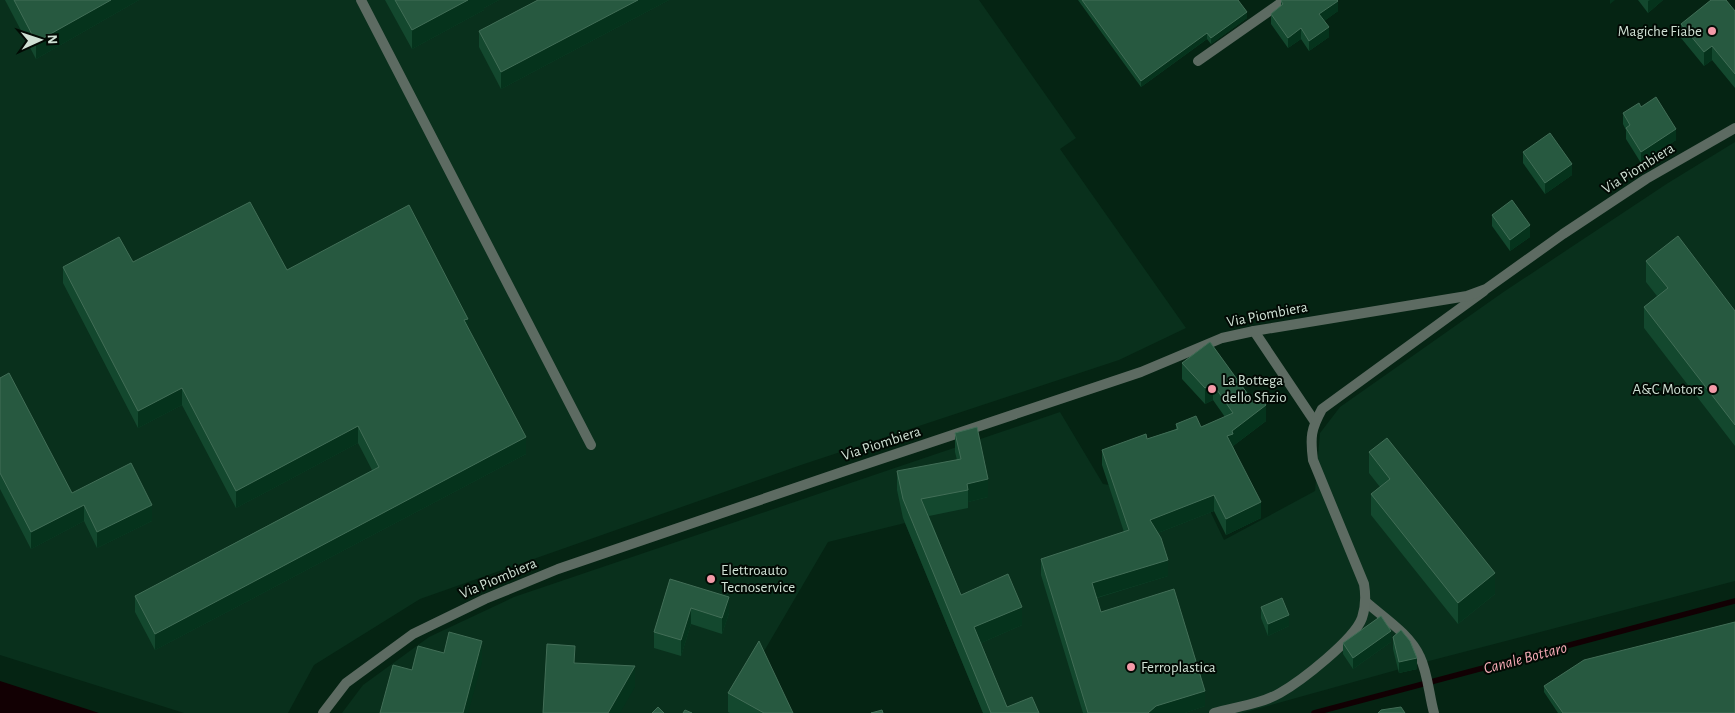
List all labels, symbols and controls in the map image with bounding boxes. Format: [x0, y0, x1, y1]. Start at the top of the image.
north arrow [15, 15, 65, 65]
place label: Magiche Fiabe [1618, 24, 1702, 39]
marker: Magiche Fiabe [1706, 25, 1718, 37]
text: N [45, 34, 59, 45]
street label: Via Piombiera [1600, 140, 1677, 197]
street label: Via Piombiera [1225, 299, 1309, 330]
place label: La Bottega dello Sfizio [1222, 373, 1287, 405]
place label: A&C Motors [1633, 382, 1703, 397]
marker: La Bottega dello Sfizio [1206, 383, 1218, 395]
marker: A&C Motors [1707, 383, 1719, 395]
street label: Via Piombiera [840, 424, 923, 463]
street label: Via Piombiera [458, 556, 539, 601]
place label: Elettroauto Tecnoservice [721, 563, 795, 595]
marker: Elettroauto Tecnoservice [705, 573, 717, 585]
water label: Canale Bottaro [1482, 639, 1569, 677]
place label: Ferroplastica [1141, 660, 1216, 675]
marker: Ferroplastica [1125, 661, 1137, 673]

